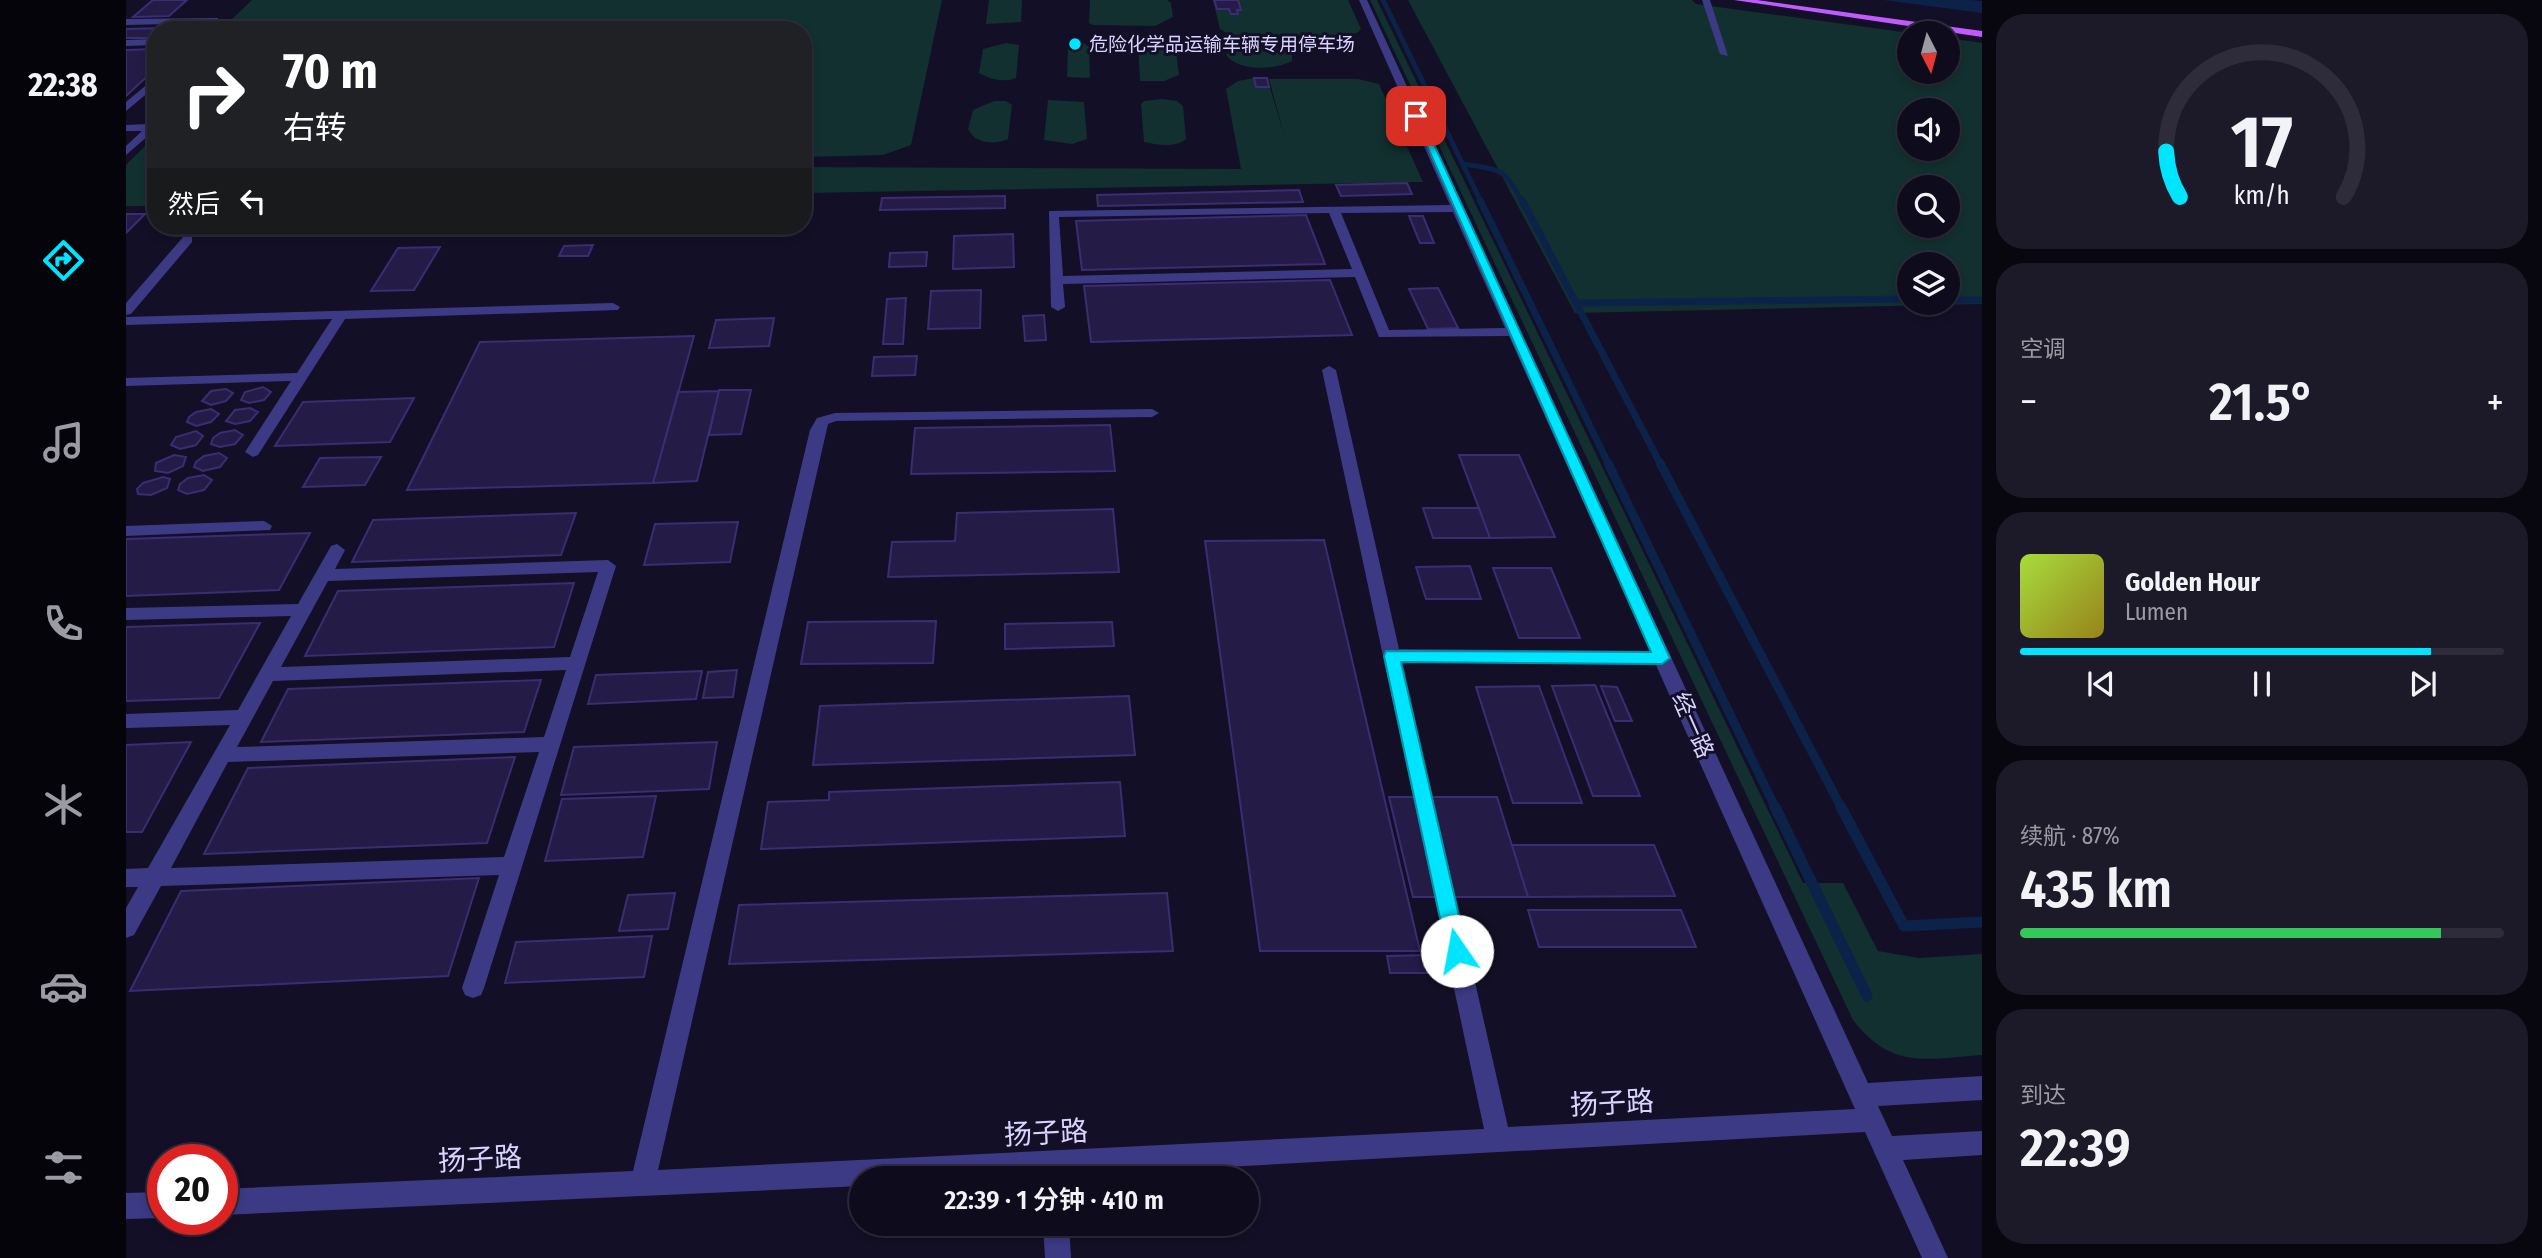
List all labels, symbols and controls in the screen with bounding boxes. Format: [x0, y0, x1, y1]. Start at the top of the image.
north arrow [1897, 21, 1960, 84]
map controls [1897, 21, 1960, 315]
place label: 危险化学品运输车辆专用停车场 [1089, 33, 1355, 56]
marker: 危险化学品运输车辆专用停车场 [1067, 36, 1083, 52]
text: 70 m [283, 42, 378, 101]
icon: right [168, 49, 259, 140]
text: 22:38 [28, 66, 98, 104]
pin [1386, 86, 1446, 146]
icon: arrive [1397, 97, 1435, 135]
button: sound [1897, 98, 1960, 161]
text: 17 [2231, 100, 2293, 187]
text: 右转 [283, 109, 347, 147]
button: search [1897, 175, 1960, 238]
text: km/h [2234, 181, 2290, 211]
icon: left [234, 182, 272, 220]
text: 然后 [168, 189, 220, 220]
icon: directions [39, 236, 88, 285]
button: layers [1897, 252, 1960, 315]
text: 空调 [2020, 335, 2066, 363]
text: 21.5° [2209, 371, 2315, 434]
text: − [2020, 379, 2037, 425]
text: + [2487, 379, 2504, 425]
icon: music [39, 418, 88, 467]
text: Golden Hour [2125, 567, 2260, 598]
text: Lumen [2125, 598, 2188, 626]
icon: phone [39, 599, 88, 648]
icon: previous [2082, 665, 2120, 703]
icon: pause [2243, 665, 2281, 703]
icon: next [2404, 665, 2442, 703]
street label: 经一路 [1666, 688, 1720, 762]
icon: climate [39, 780, 88, 829]
text: 续航 · 87% [2020, 822, 2120, 850]
text: 435 km [2020, 858, 2172, 921]
position arrow [1420, 914, 1494, 988]
icon: car [39, 962, 88, 1011]
text: 到达 [2020, 1081, 2066, 1109]
street label: 扬子路 [1569, 1084, 1655, 1122]
street label: 扬子路 [1003, 1114, 1089, 1152]
text: 22:39 [2020, 1117, 2131, 1180]
street label: 扬子路 [437, 1140, 523, 1178]
icon: filters [39, 1143, 88, 1192]
speed limit sign: 20 [147, 1144, 238, 1235]
text: 22:39 · 1 分钟 · 410 m [944, 1185, 1164, 1216]

